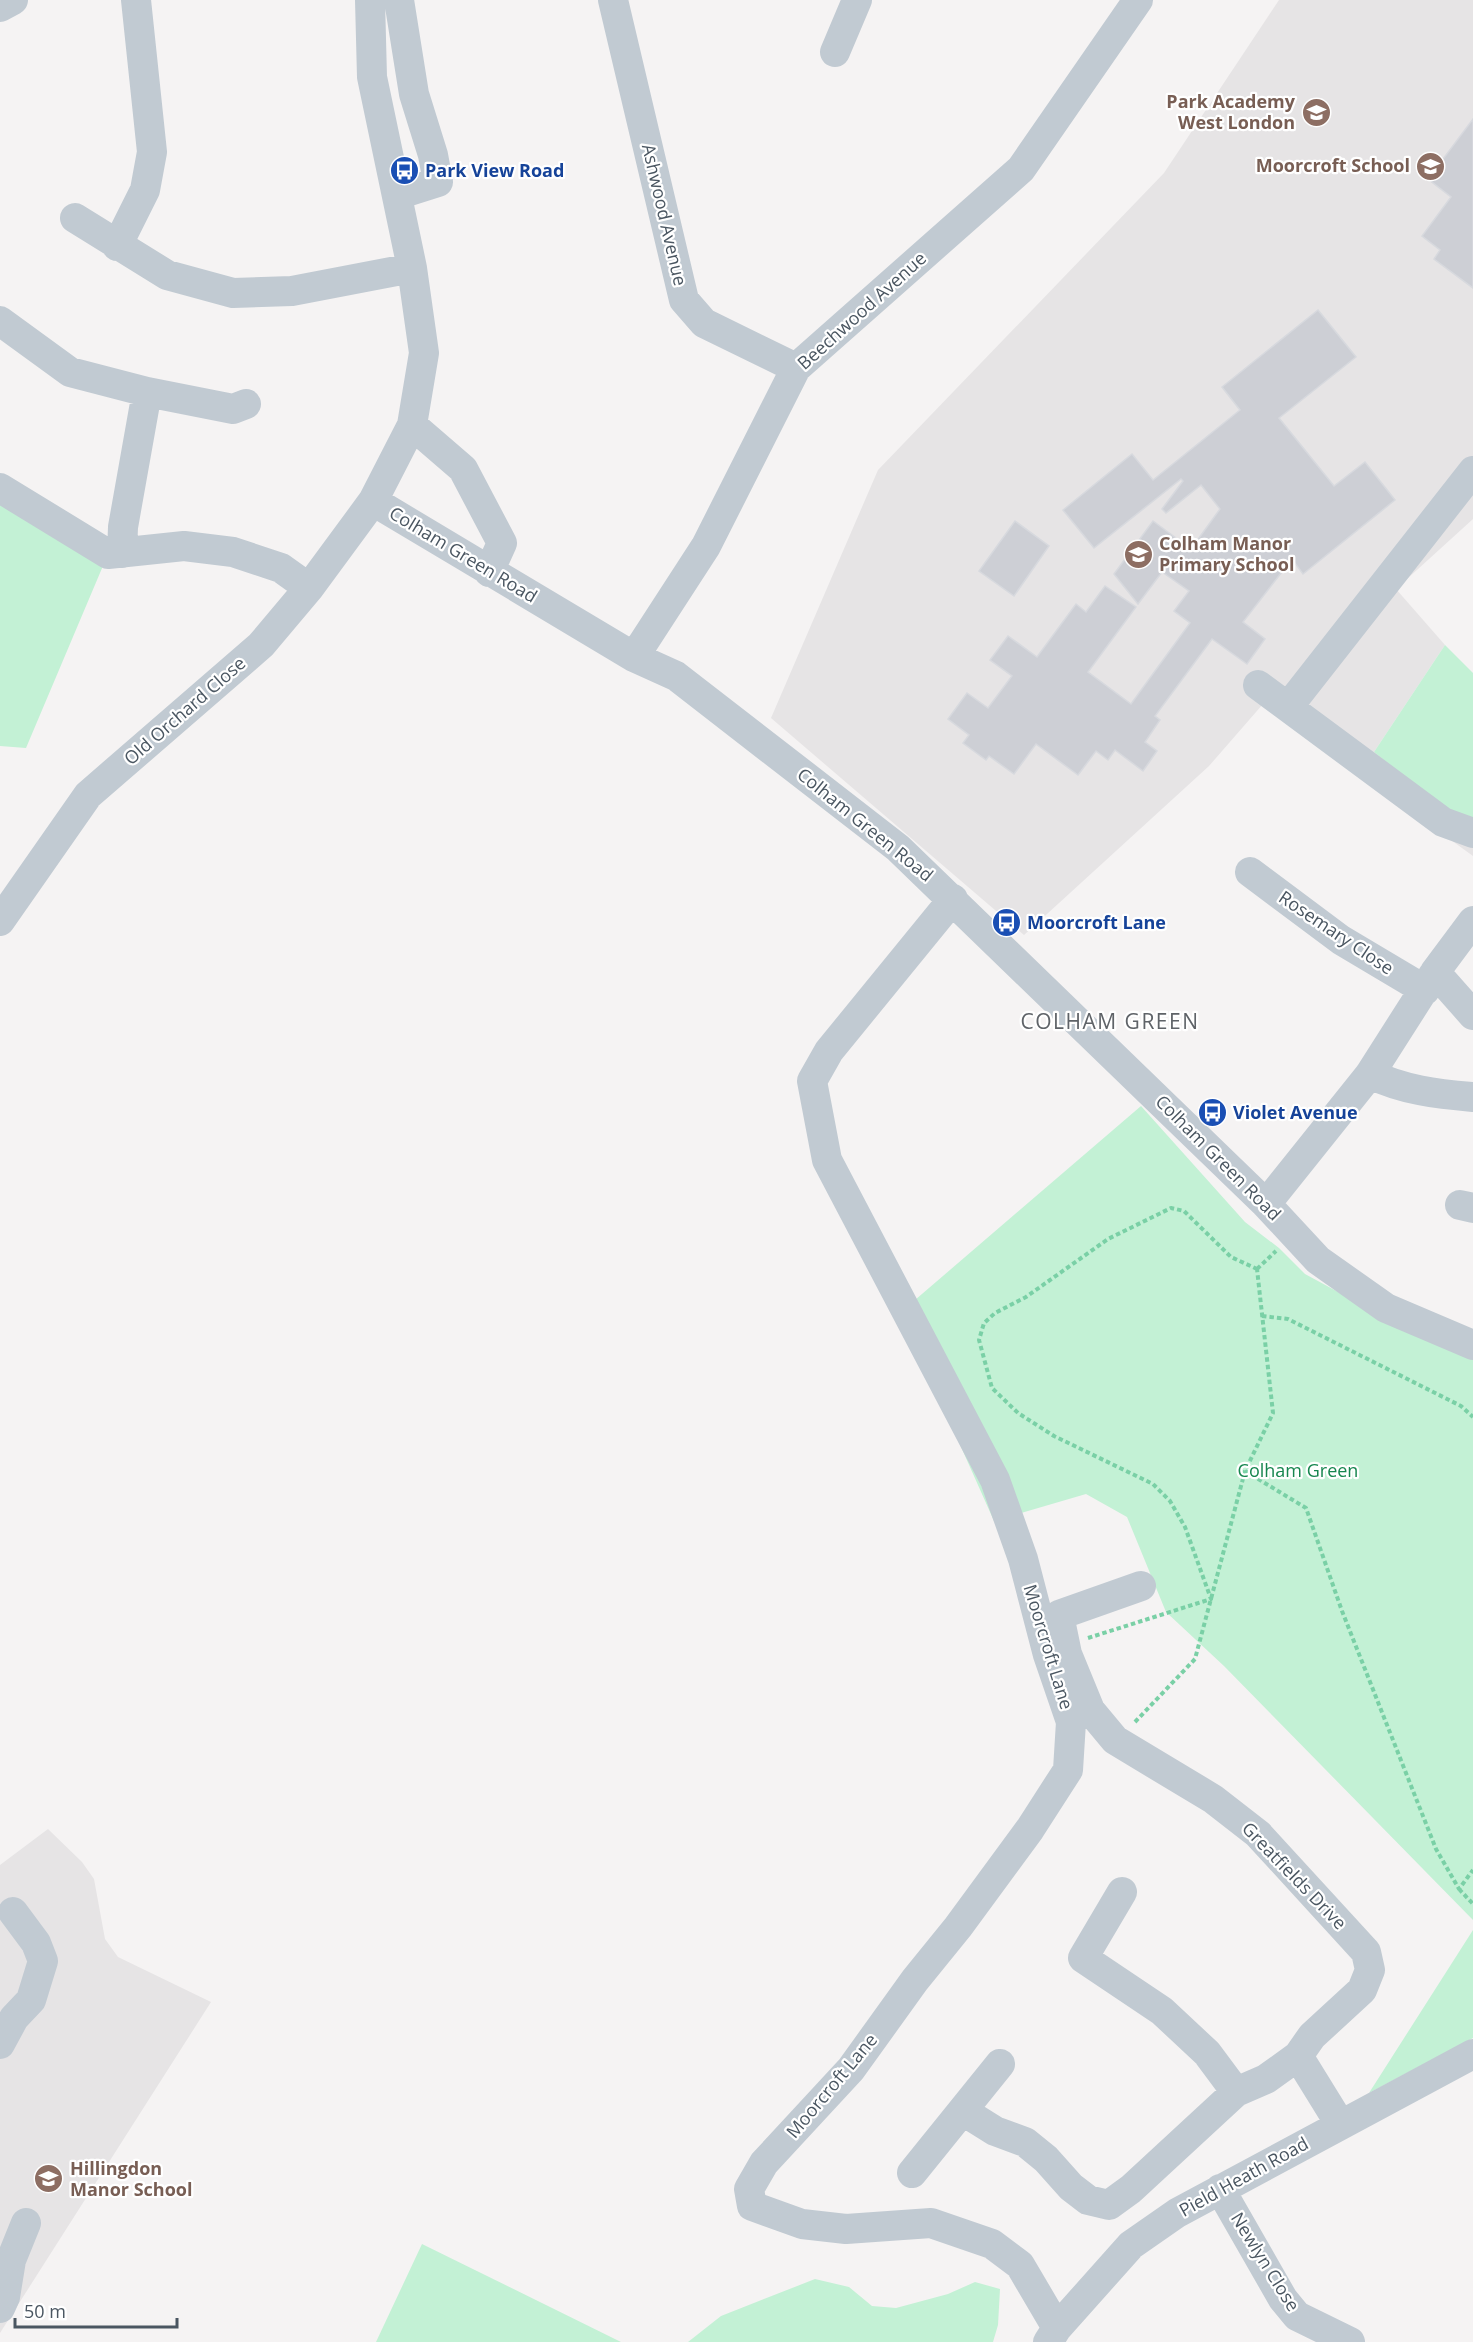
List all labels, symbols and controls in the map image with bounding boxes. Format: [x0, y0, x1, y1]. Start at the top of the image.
place label: Park Academy West London [1166, 89, 1296, 134]
school or university icon: Park Academy West London [1300, 96, 1332, 128]
street label: Ashwood Avenue [637, 141, 693, 288]
school or university icon: Moorcroft School [1415, 150, 1447, 182]
place label: Moorcroft School [1256, 153, 1410, 177]
bus stop icon: Park View Road [388, 155, 420, 187]
place label: Park View Road [425, 158, 564, 182]
street label: Beechwood Avenue [792, 246, 931, 375]
street label: Colham Green Road [385, 500, 542, 608]
place label: Colham Manor Primary School [1159, 531, 1294, 576]
school or university icon: Colham Manor Primary School [1122, 538, 1154, 570]
street label: Old Orchard Close [118, 651, 250, 770]
street label: Colham Green Road [793, 762, 939, 887]
street label: Rosemary Close [1274, 885, 1399, 980]
bus stop icon: Moorcroft Lane [990, 907, 1022, 939]
place label: Moorcroft Lane [1027, 910, 1166, 934]
district label: COLHAM GREEN [1020, 1007, 1200, 1035]
street label: Colham Green Road [1151, 1089, 1287, 1225]
bus stop icon: Violet Avenue [1196, 1097, 1228, 1129]
place label: Violet Avenue [1233, 1100, 1358, 1124]
park label: Colham Green [1238, 1458, 1358, 1482]
street label: Moorcroft Lane [1019, 1581, 1079, 1712]
street label: Greatfields Drive [1237, 1816, 1352, 1934]
street label: Moorcroft Lane [780, 2028, 882, 2143]
street label: Pield Heath Road [1175, 2131, 1312, 2222]
place label: Hillingdon Manor School [70, 2156, 192, 2201]
school or university icon: Hillingdon Manor School [33, 2163, 65, 2195]
street label: Newlyn Close [1226, 2208, 1306, 2315]
scale bar [15, 2291, 177, 2329]
text: 50 m [24, 2299, 66, 2323]

